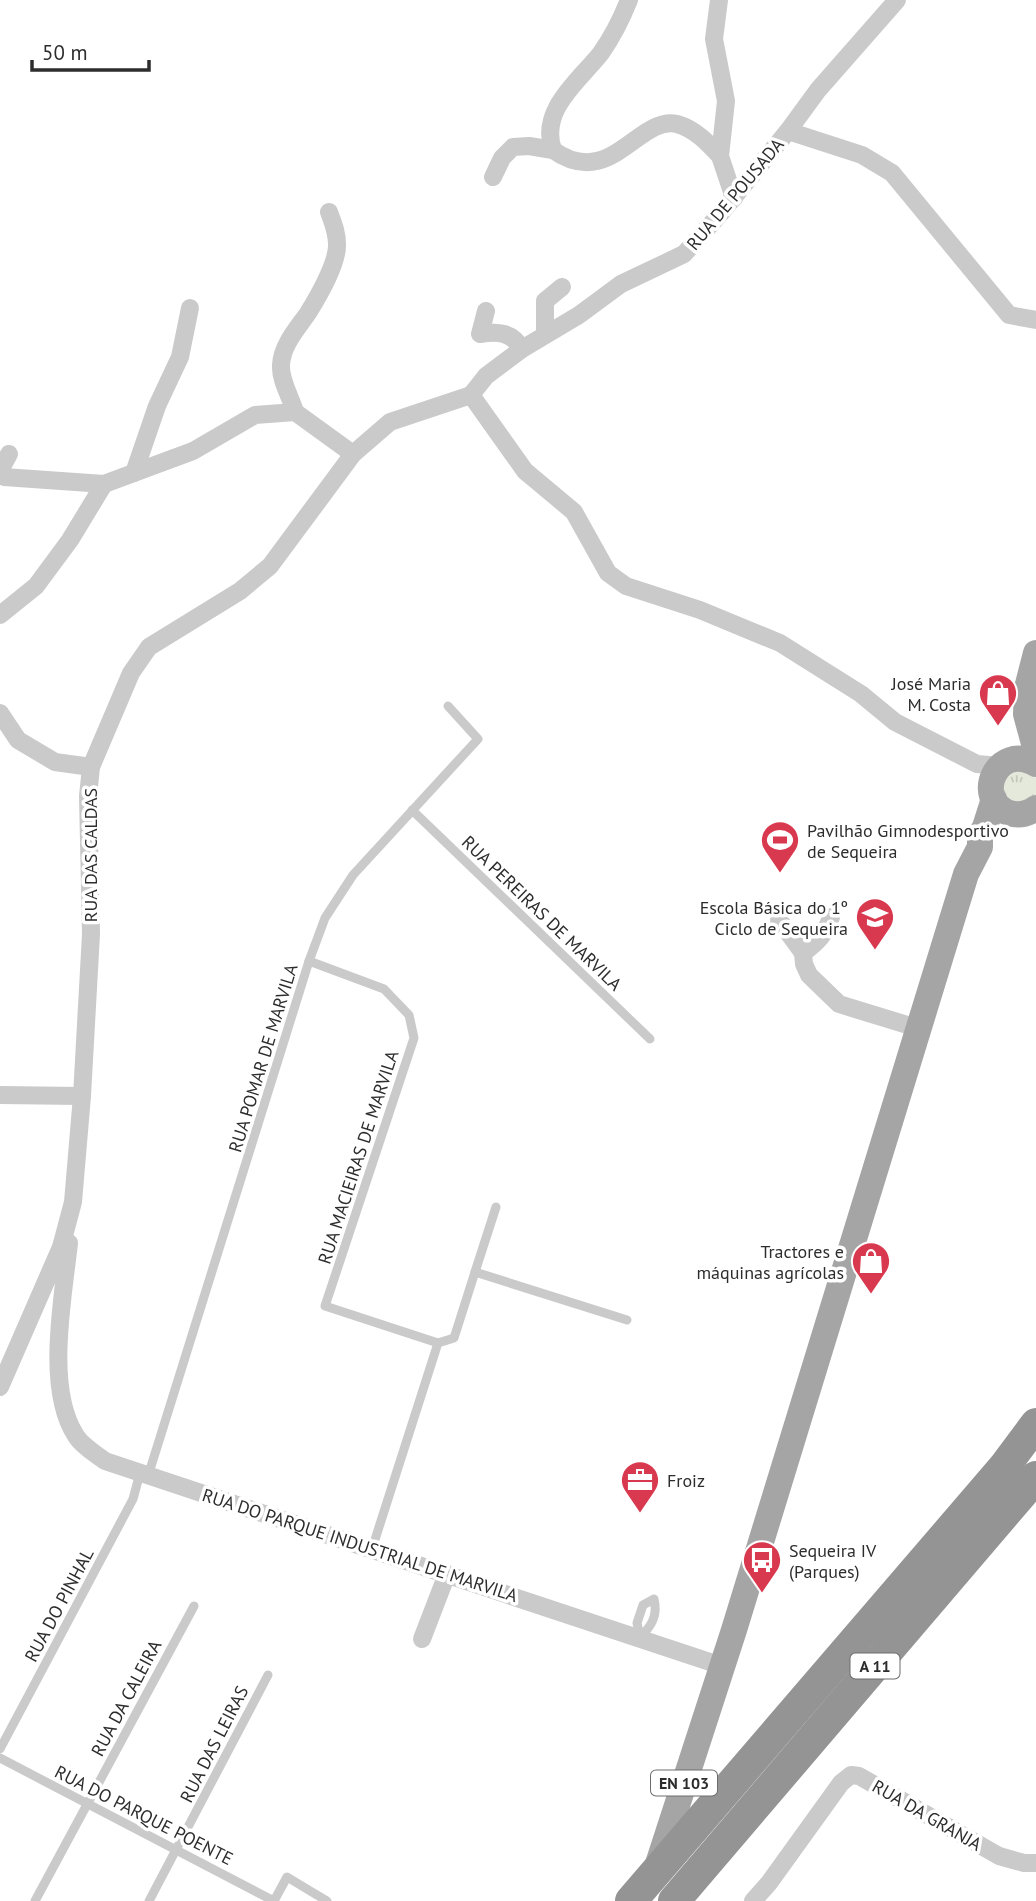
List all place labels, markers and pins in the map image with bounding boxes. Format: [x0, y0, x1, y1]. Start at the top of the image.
place label: José Maria M. Costa [891, 672, 971, 716]
shop icon: José Maria M. Costa [977, 672, 1019, 727]
sports icon: Pavilhão Gimnodesportivo de Sequeira [759, 819, 801, 874]
place label: Pavilhão Gimnodesportivo de Sequeira [807, 819, 1009, 863]
place label: Escola Básica do 1º Ciclo de Sequeira [700, 896, 848, 940]
school or university icon: Escola Básica do 1º Ciclo de Sequeira [854, 896, 896, 951]
place label: Tractores e máquinas agrícolas [696, 1240, 844, 1284]
shop icon: Tractores e máquinas agrícolas [850, 1240, 892, 1295]
office icon: Froiz [619, 1459, 661, 1514]
place label: Froiz [667, 1469, 705, 1492]
bus stop icon: Sequeira IV (Parques) [741, 1539, 783, 1594]
place label: Sequeira IV (Parques) [789, 1539, 877, 1583]

